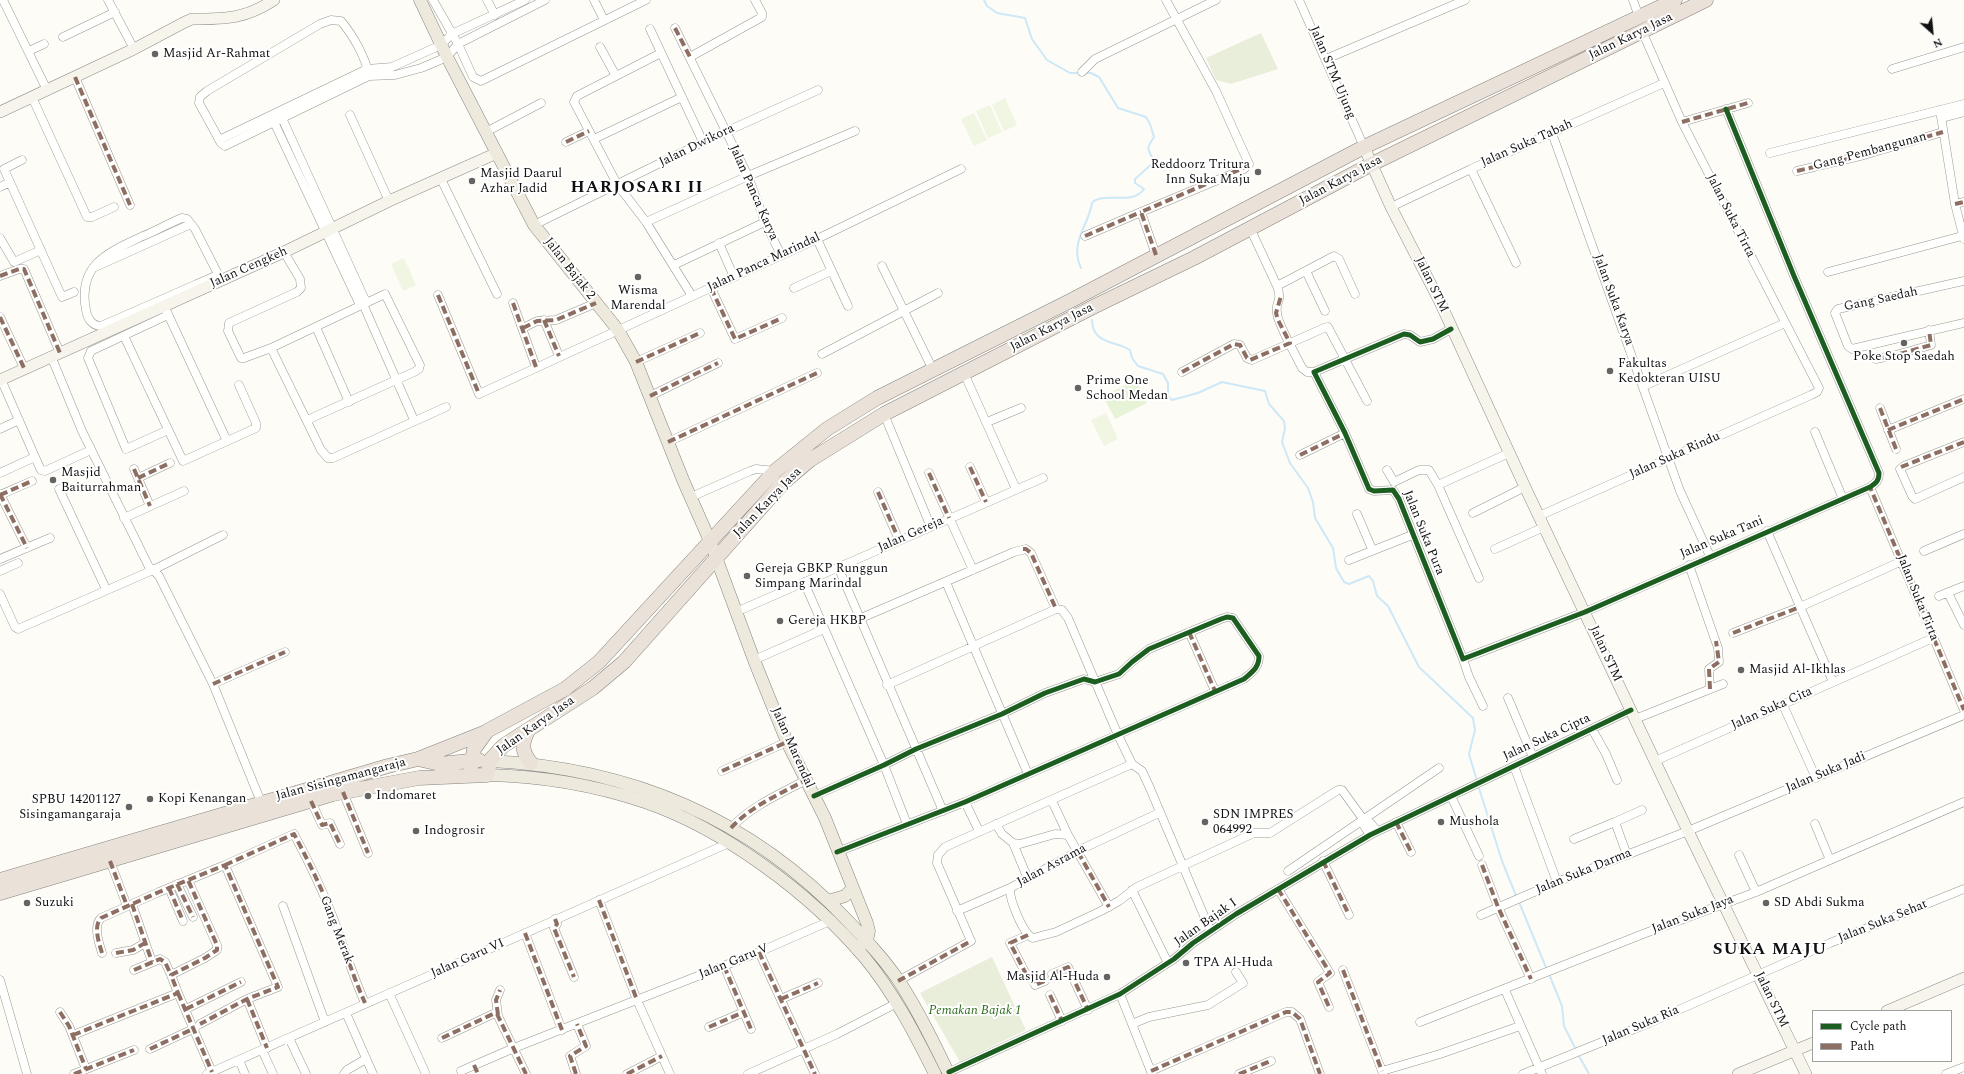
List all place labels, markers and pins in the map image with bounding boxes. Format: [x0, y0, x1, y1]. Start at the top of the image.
place label: Masjid Ar-Rahmat [163, 46, 270, 62]
marker: Masjid Ar-Rahmat [150, 49, 160, 59]
place label: Reddoorz Tritura Inn Suka Maju [1151, 157, 1250, 188]
place label: Masjid Daarul Azhar Jadid [480, 166, 562, 197]
marker: Reddoorz Tritura Inn Suka Maju [1253, 167, 1263, 177]
marker: Masjid Daarul Azhar Jadid [467, 176, 477, 186]
marker: Wisma Marendal [633, 272, 643, 282]
place label: Wisma Marendal [610, 283, 666, 314]
marker: Poke Stop Saedah [1899, 338, 1909, 348]
place label: Poke Stop Saedah [1853, 349, 1955, 365]
place label: Fakultas Kedokteran UISU [1618, 356, 1721, 387]
marker: Fakultas Kedokteran UISU [1605, 366, 1615, 376]
place label: Prime One School Medan [1086, 373, 1168, 404]
marker: Prime One School Medan [1073, 383, 1083, 393]
place label: Masjid Baiturrahman [61, 465, 141, 496]
marker: Masjid Baiturrahman [48, 475, 58, 485]
place label: Gereja GBKP Runggun Simpang Marindal [755, 561, 888, 592]
marker: Gereja GBKP Runggun Simpang Marindal [742, 571, 752, 581]
place label: Gereja HKBP [788, 613, 866, 629]
marker: Gereja HKBP [775, 616, 785, 626]
place label: Masjid Al-Ikhlas [1749, 662, 1846, 678]
marker: Masjid Al-Ikhlas [1736, 665, 1746, 675]
place label: Indomaret [376, 788, 436, 804]
place label: Kopi Kenangan [158, 791, 246, 807]
marker: Indomaret [363, 791, 373, 801]
place label: SPBU 14201127 Sisingamangaraja [19, 792, 121, 823]
marker: Kopi Kenangan [145, 794, 155, 804]
marker: SPBU 14201127 Sisingamangaraja [124, 802, 134, 812]
place label: SDN IMPRES 064992 [1213, 807, 1293, 838]
place label: Mushola [1449, 814, 1499, 830]
marker: SDN IMPRES 064992 [1200, 817, 1210, 827]
marker: Mushola [1436, 817, 1446, 827]
place label: Indogrosir [424, 823, 485, 839]
marker: Indogrosir [411, 826, 421, 836]
place label: Suzuki [35, 895, 74, 911]
place label: SD Abdi Sukma [1774, 895, 1865, 911]
marker: Suzuki [22, 898, 32, 908]
marker: SD Abdi Sukma [1761, 898, 1771, 908]
place label: TPA Al-Huda [1194, 955, 1273, 971]
marker: TPA Al-Huda [1181, 958, 1191, 968]
place label: Masjid Al-Huda [1006, 969, 1099, 985]
marker: Masjid Al-Huda [1102, 972, 1112, 982]

